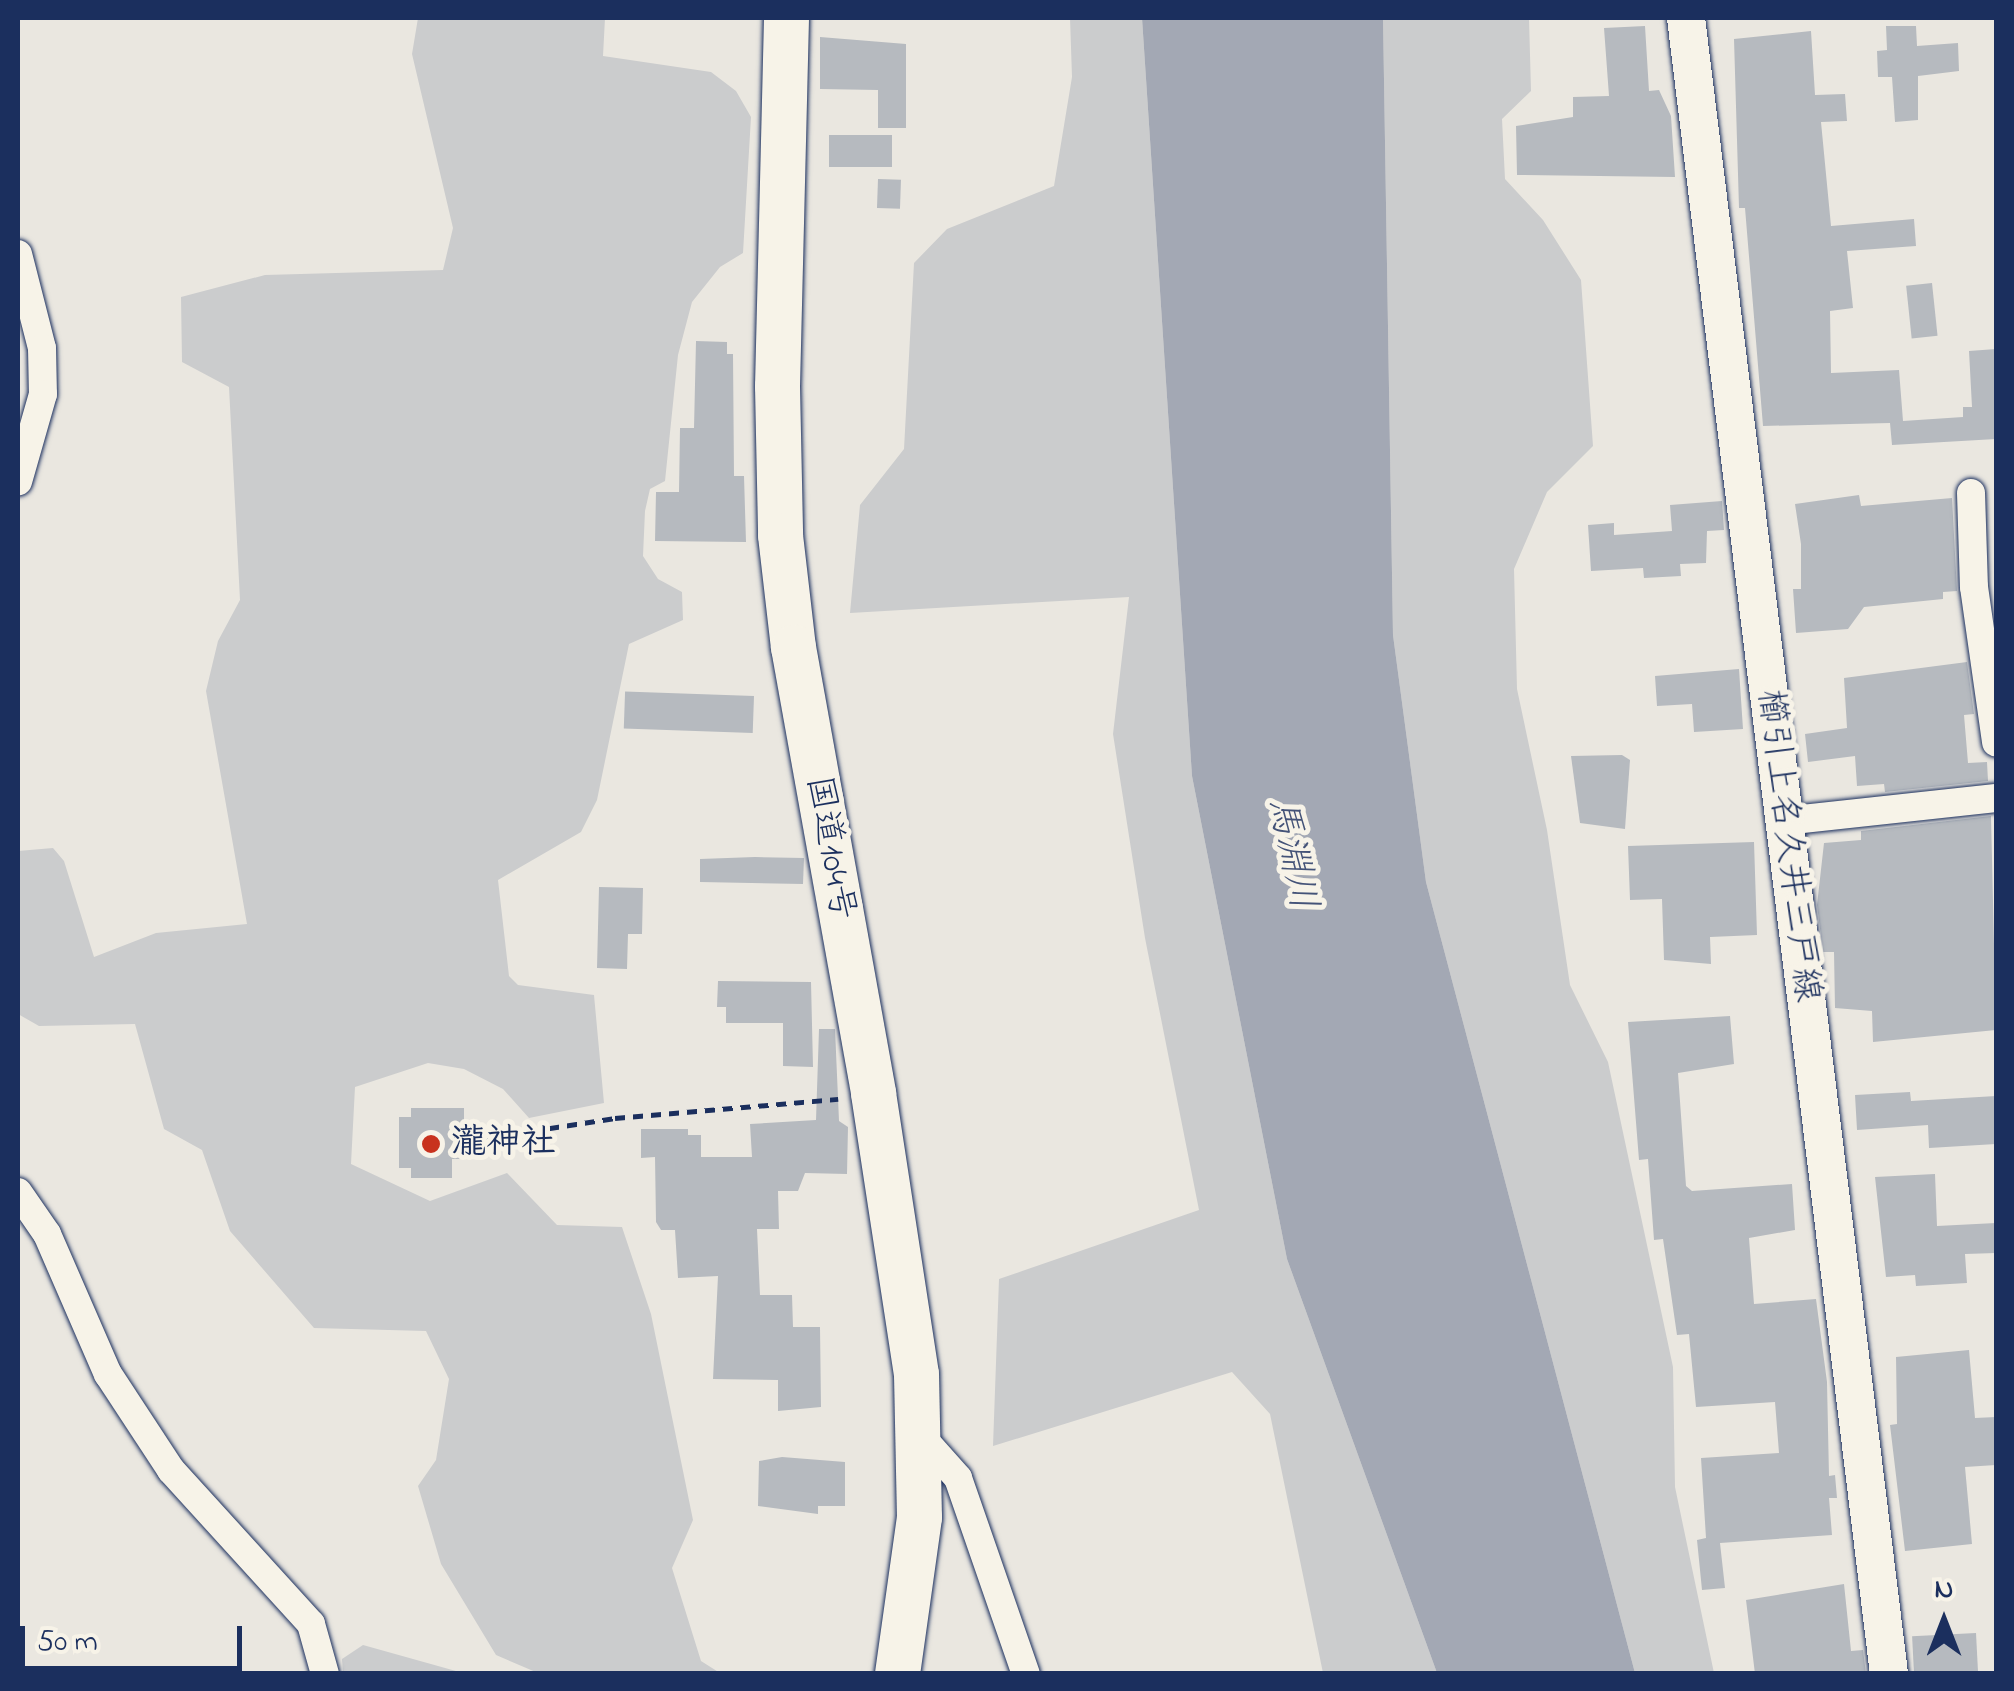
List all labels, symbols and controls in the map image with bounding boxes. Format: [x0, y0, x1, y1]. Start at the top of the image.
street label: 櫛引上名久井三戸線 [1747, 687, 1827, 1005]
street label: 国道104号 [796, 773, 862, 923]
water label: 馬淵川 [1256, 794, 1324, 914]
place label: 瀧神社 [451, 1123, 556, 1165]
marker: 瀧神社 [420, 1133, 442, 1155]
text: N [1935, 1570, 1953, 1611]
north arrow [1894, 1571, 1994, 1671]
scale bar [25, 1606, 248, 1668]
text: 50 m [37, 1621, 98, 1665]

